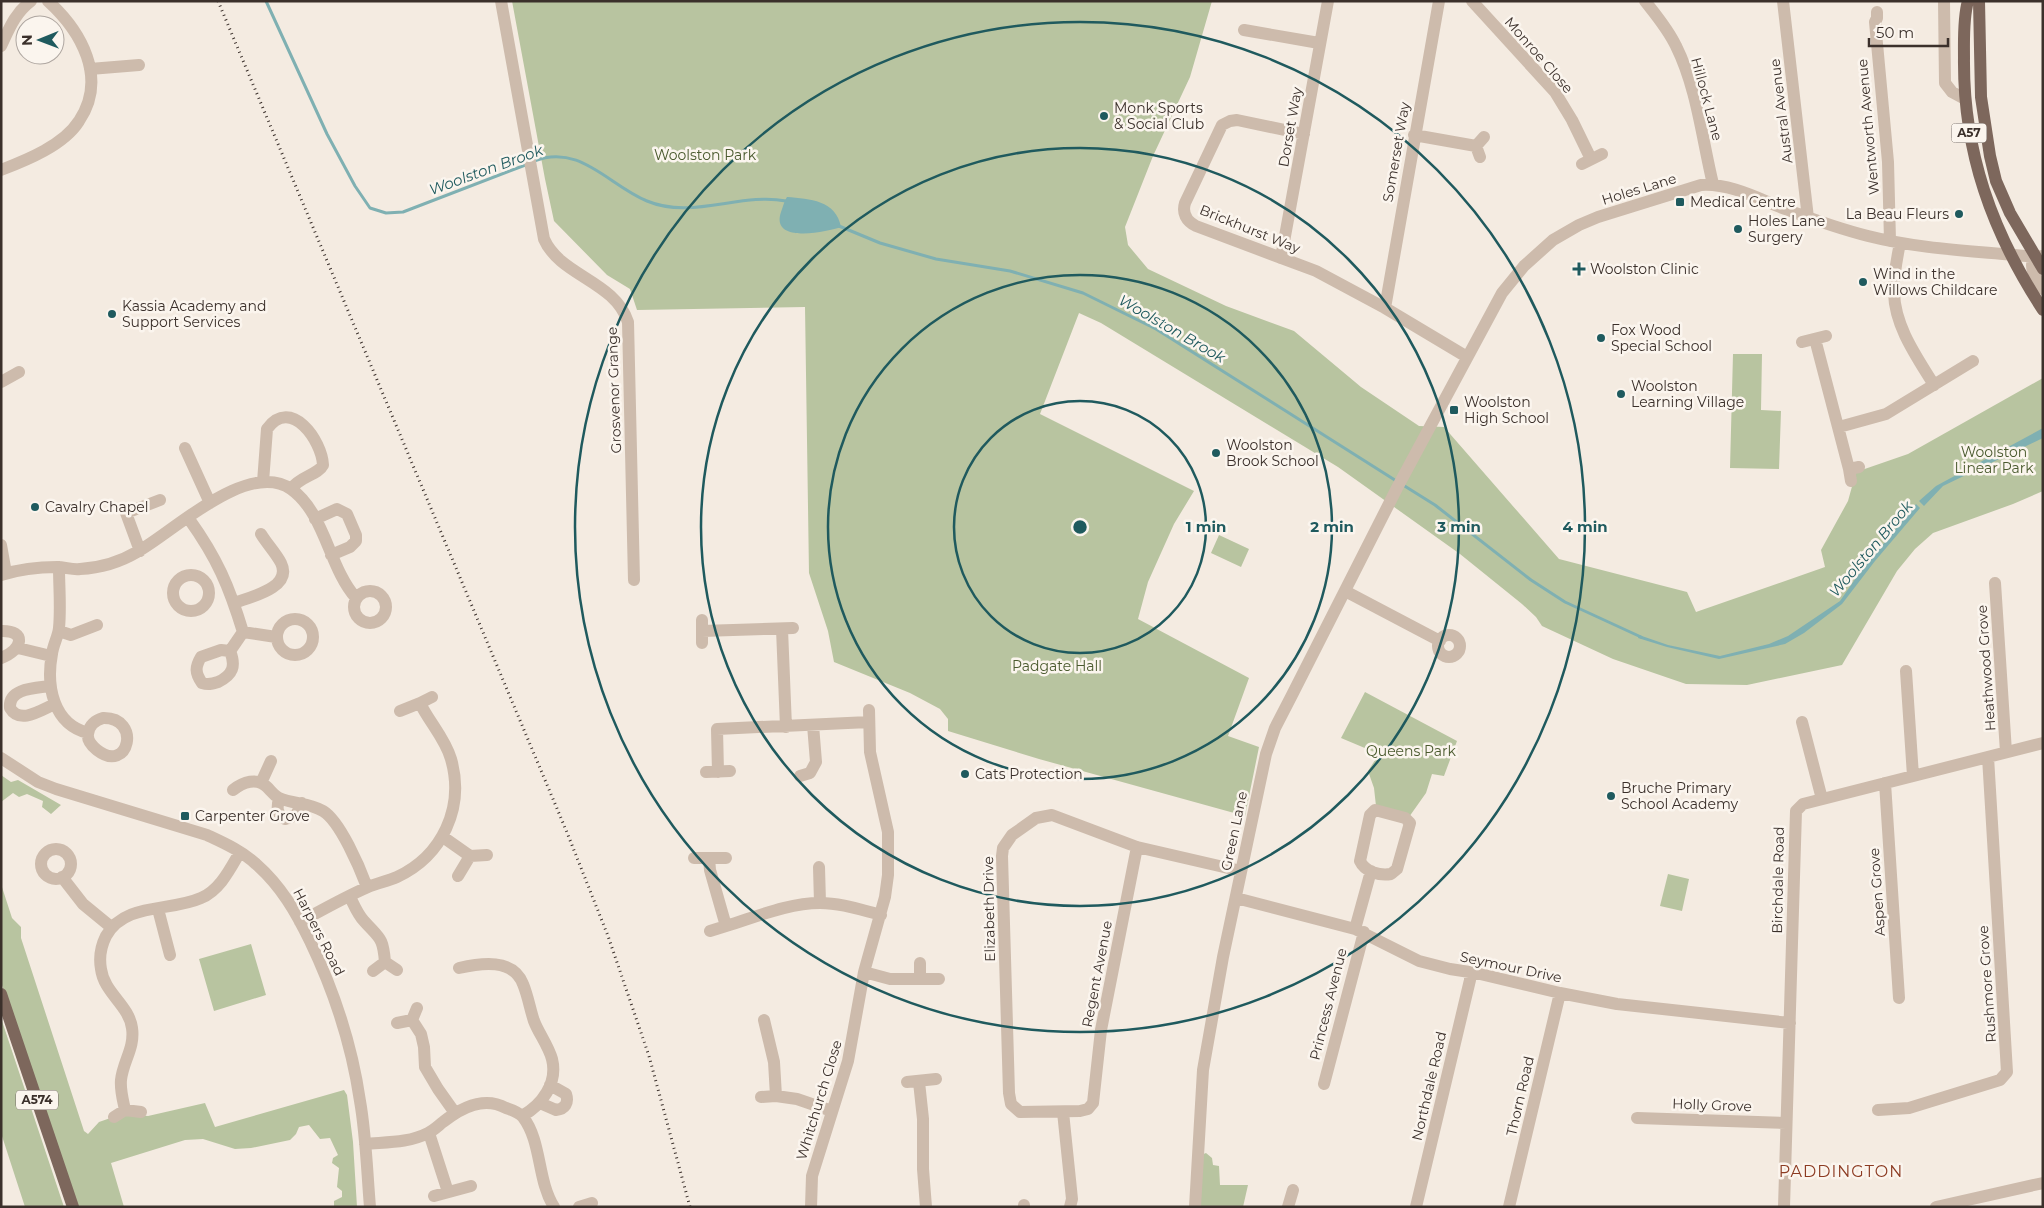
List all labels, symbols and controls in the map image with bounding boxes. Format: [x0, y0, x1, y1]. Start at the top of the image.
street label: Monroe Close [1501, 13, 1577, 97]
north arrow [15, 15, 65, 65]
scale bar [1869, 15, 1948, 47]
text: 50 m [1876, 23, 1914, 42]
text: N [18, 34, 36, 46]
street label: Hillock Lane [1687, 55, 1727, 143]
street label: Austral Avenue [1766, 58, 1796, 164]
street label: Wentworth Avenue [1853, 58, 1883, 196]
street label: Dorset Way [1274, 85, 1306, 168]
place label: Monk Sports & Social Club [1114, 99, 1204, 133]
street label: Somerset Way [1378, 100, 1414, 203]
marker: Monk Sports & Social Club [1098, 110, 1110, 122]
road number: A57 [1952, 124, 1986, 142]
water label: Woolston Brook [426, 140, 546, 199]
park label: Woolston Park [654, 146, 757, 164]
street label: Holes Lane [1599, 169, 1679, 209]
place label: Medical Centre [1690, 193, 1796, 211]
marker: Medical Centre [1674, 196, 1686, 208]
street label: Brickhurst Way [1197, 201, 1303, 258]
place label: La Beau Fleurs [1846, 205, 1949, 223]
marker: La Beau Fleurs [1953, 208, 1965, 220]
place label: Holes Lane Surgery [1748, 212, 1825, 246]
marker: Holes Lane Surgery [1732, 223, 1744, 235]
place label: Woolston Clinic [1590, 260, 1699, 278]
marker: Woolston Clinic [1572, 262, 1586, 276]
place label: Wind in the Willows Childcare [1873, 265, 1997, 299]
marker: Wind in the Willows Childcare [1857, 276, 1869, 288]
water label: Woolston Brook [1116, 290, 1230, 367]
place label: Kassia Academy and Support Services [122, 297, 267, 331]
marker: Kassia Academy and Support Services [106, 308, 118, 320]
place label: Fox Wood Special School [1611, 321, 1712, 355]
street label: Grosvenor Grange [603, 326, 625, 454]
marker: Fox Wood Special School [1595, 332, 1607, 344]
place label: Woolston Learning Village [1631, 377, 1744, 411]
marker: Woolston Learning Village [1615, 388, 1627, 400]
place label: Woolston High School [1464, 393, 1549, 427]
marker: Woolston High School [1448, 404, 1460, 416]
place label: Woolston Brook School [1226, 436, 1319, 470]
park label: Woolston Linear Park [1954, 443, 2034, 477]
marker: Woolston Brook School [1210, 447, 1222, 459]
water label: Woolston Brook [1825, 496, 1917, 601]
place label: Cavalry Chapel [45, 498, 148, 516]
marker: Cavalry Chapel [29, 501, 41, 513]
text: 1 min [1186, 517, 1226, 536]
text: 2 min [1310, 517, 1354, 536]
text: 3 min [1436, 517, 1481, 536]
text: 4 min [1562, 517, 1608, 536]
centre of rings [1071, 518, 1089, 536]
street label: Heathwood Grove [1973, 604, 1999, 732]
park label: Padgate Hall [1012, 657, 1102, 675]
park label: Queens Park [1366, 742, 1457, 760]
place label: Cats Protection [975, 765, 1083, 783]
marker: Cats Protection [959, 768, 971, 780]
place label: Bruche Primary School Academy [1621, 779, 1738, 813]
street label: Green Lane [1217, 790, 1251, 872]
marker: Bruche Primary School Academy [1605, 790, 1617, 802]
place label: Carpenter Grove [195, 807, 310, 825]
marker: Carpenter Grove [179, 810, 191, 822]
street label: Birchdale Road [1768, 826, 1788, 934]
street label: Aspen Grove [1865, 847, 1889, 937]
street label: Elizabeth Drive [979, 856, 999, 962]
street label: Harpers Road [289, 885, 349, 979]
street label: Regent Avenue [1078, 919, 1116, 1029]
street label: Rushmore Grove [1974, 925, 2000, 1043]
street label: Princess Avenue [1305, 946, 1351, 1062]
street label: Seymour Drive [1458, 947, 1564, 987]
street label: Northdale Road [1408, 1030, 1450, 1142]
street label: Whitchurch Close [792, 1038, 846, 1162]
street label: Thorn Road [1502, 1054, 1538, 1138]
road number: A574 [16, 1090, 58, 1110]
street label: Holly Grove [1672, 1095, 1752, 1115]
district label: PADDINGTON [1779, 1162, 1903, 1181]

